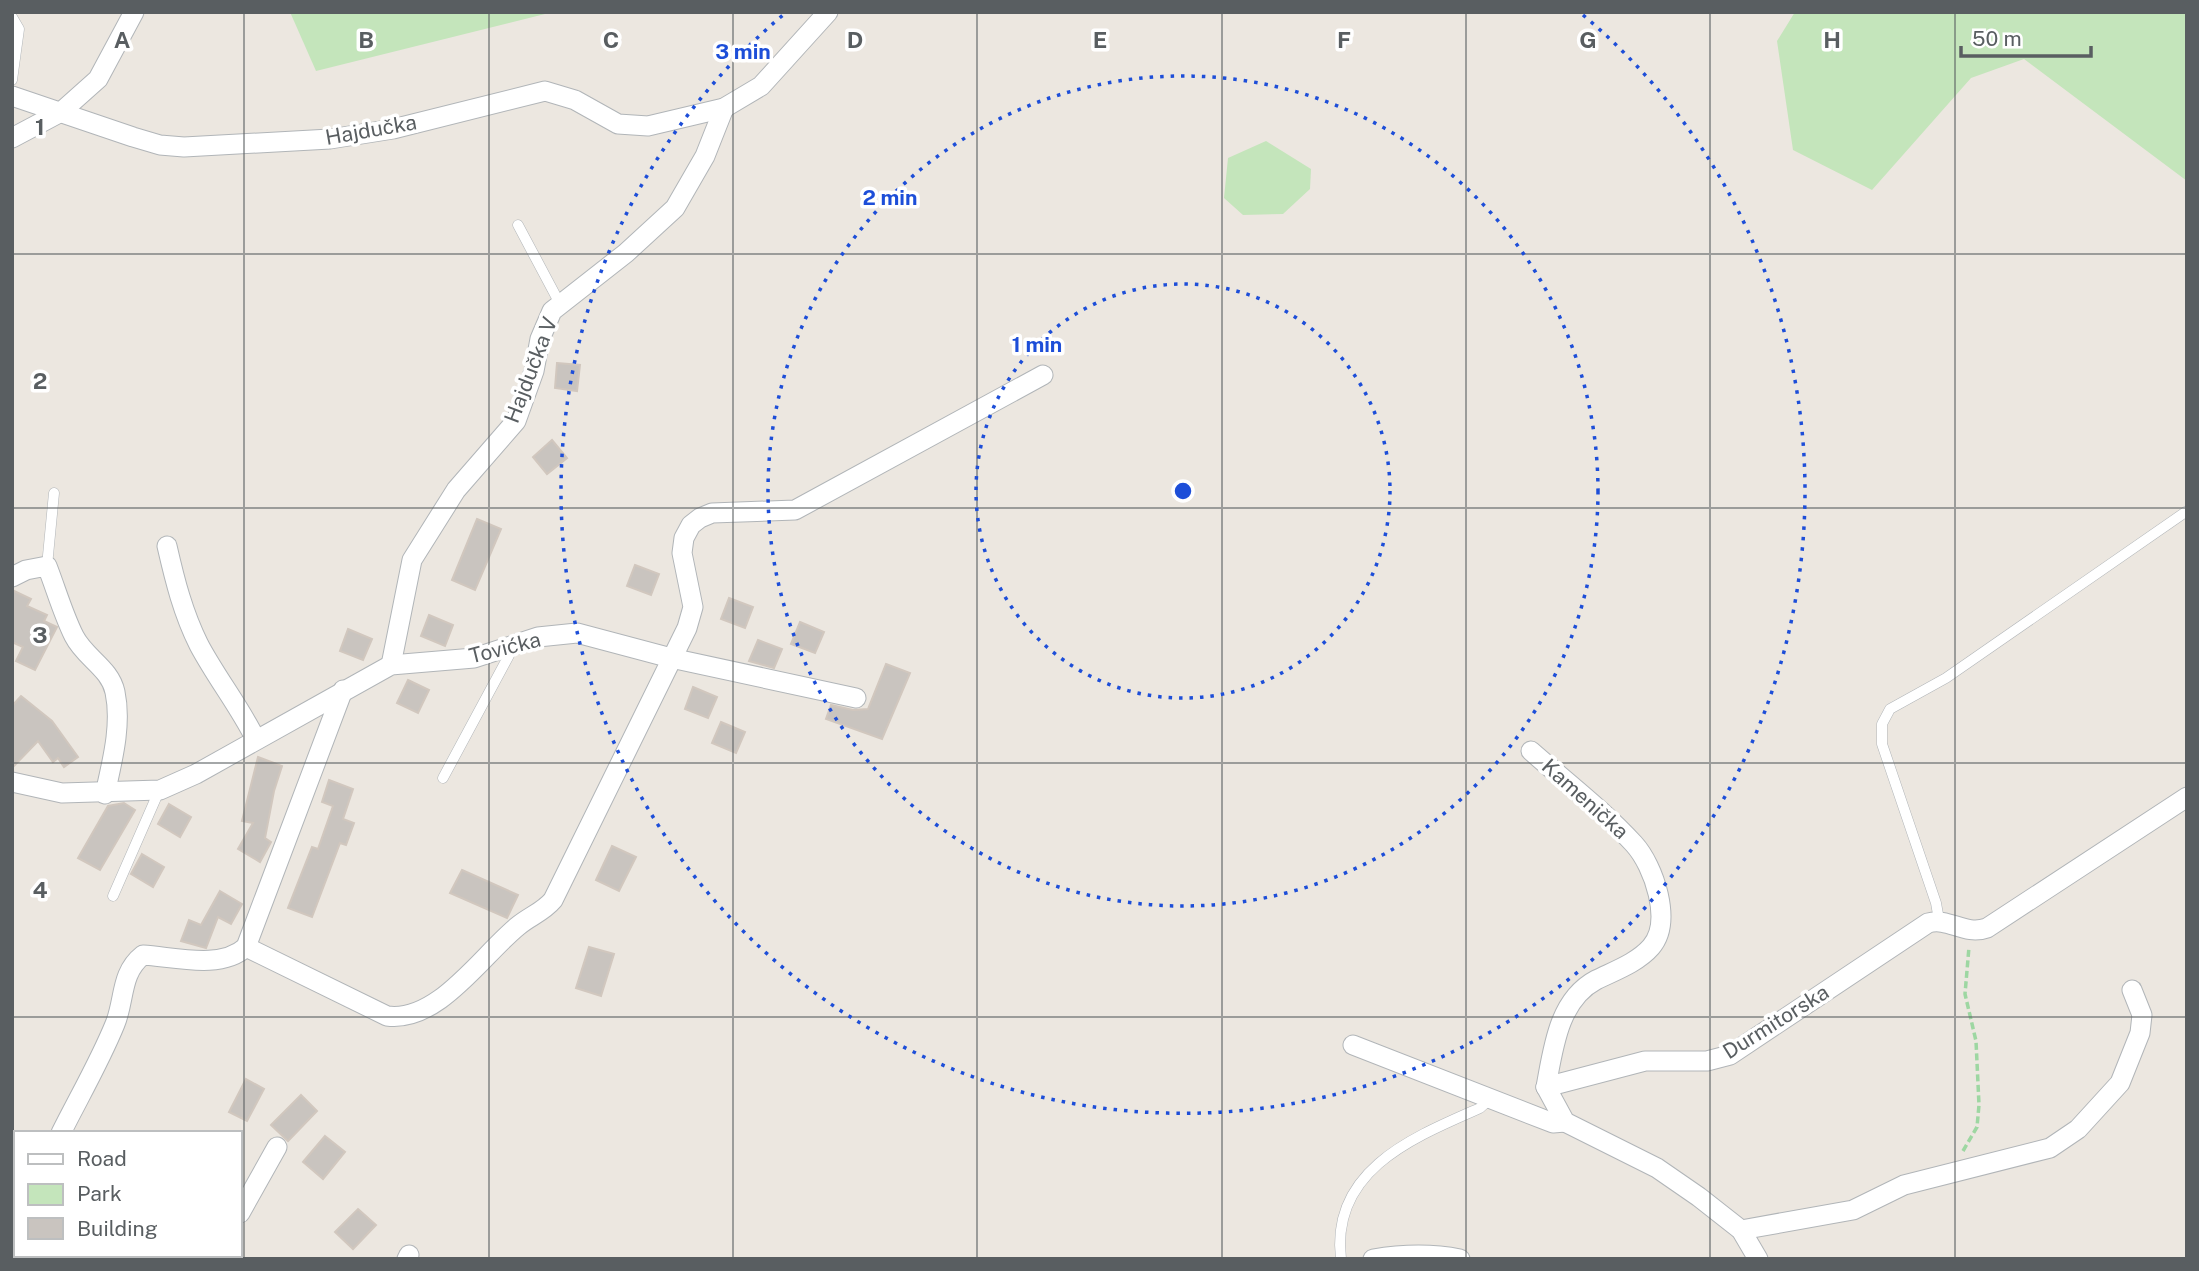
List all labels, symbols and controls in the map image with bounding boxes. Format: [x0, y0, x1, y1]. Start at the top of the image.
scale bar [1961, 14, 2090, 58]
text: A [114, 26, 131, 53]
text: B [358, 26, 374, 53]
text: C [603, 26, 619, 53]
text: D [847, 26, 863, 53]
text: E [1093, 26, 1107, 53]
text: F [1337, 26, 1351, 53]
text: G [1579, 26, 1597, 53]
text: H [1823, 26, 1841, 53]
text: 50 m [1972, 26, 2022, 51]
text: 3 min [715, 39, 771, 64]
street label: Hajdučka [323, 109, 419, 150]
text: 1 [35, 113, 45, 140]
text: 2 min [862, 185, 918, 210]
street label: Hajdučka V [499, 313, 562, 426]
text: 1 min [1012, 332, 1062, 357]
text: 2 [33, 367, 47, 394]
centre of rings [1171, 479, 1195, 503]
text: 3 [32, 621, 48, 648]
street label: Tovićka [466, 627, 543, 668]
street label: Kamenička [1537, 753, 1634, 844]
text: 4 [32, 876, 48, 903]
street label: Durmitorska [1718, 979, 1833, 1064]
legend [14, 1131, 242, 1257]
text: Road [77, 1146, 127, 1171]
text: Park [77, 1181, 122, 1206]
text: Building [77, 1216, 158, 1241]

